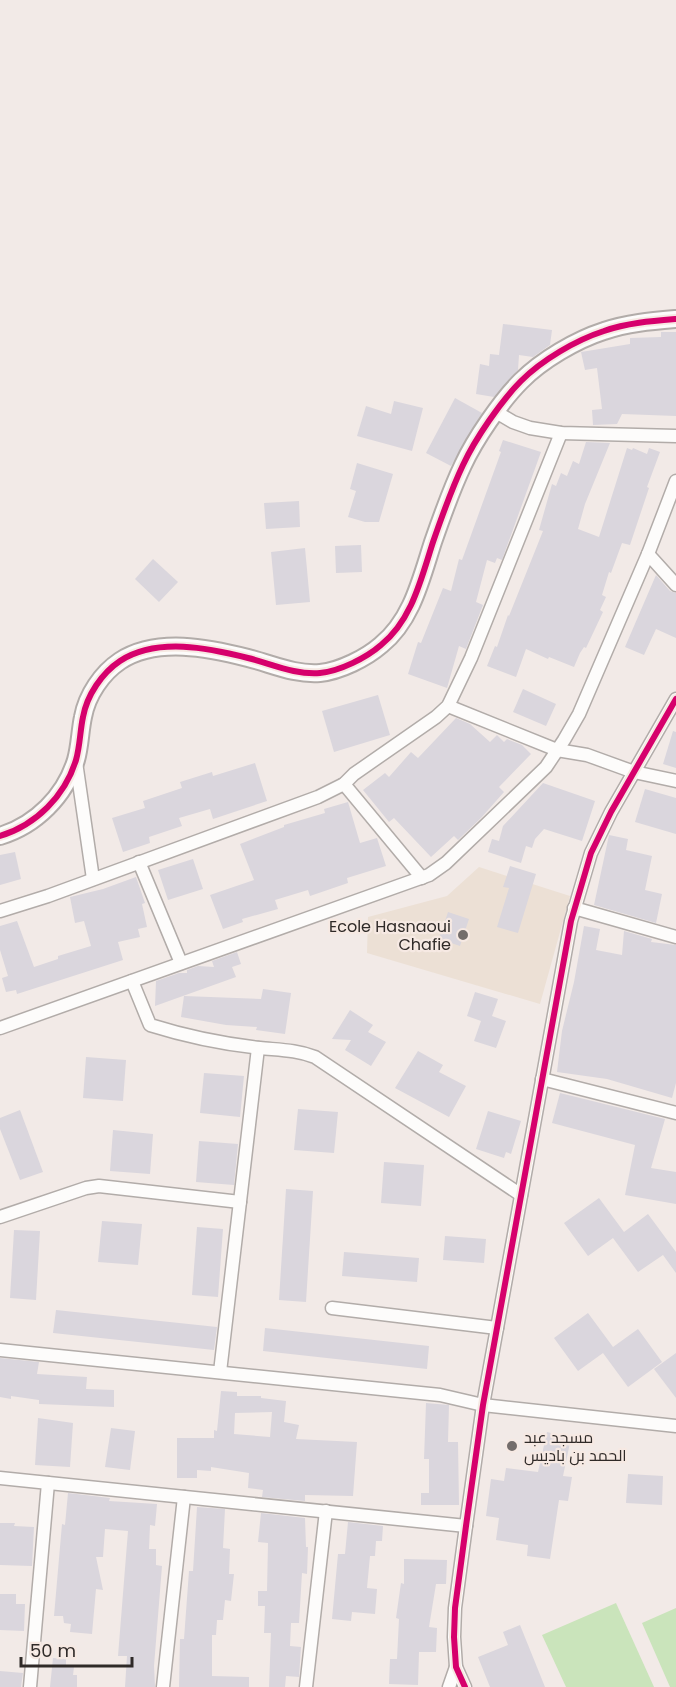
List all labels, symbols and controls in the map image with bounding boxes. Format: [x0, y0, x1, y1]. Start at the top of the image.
place label: Ecole Hasnaoui Chafie [329, 915, 451, 956]
marker: Ecole Hasnaoui Chafie [456, 928, 470, 942]
place label: مسجد عبد الحمد بن باديس [524, 1426, 627, 1467]
marker: مسجد عبد الحمد بن باديس [505, 1439, 519, 1453]
scale bar [21, 1630, 132, 1668]
text: 50 m [30, 1638, 76, 1663]

